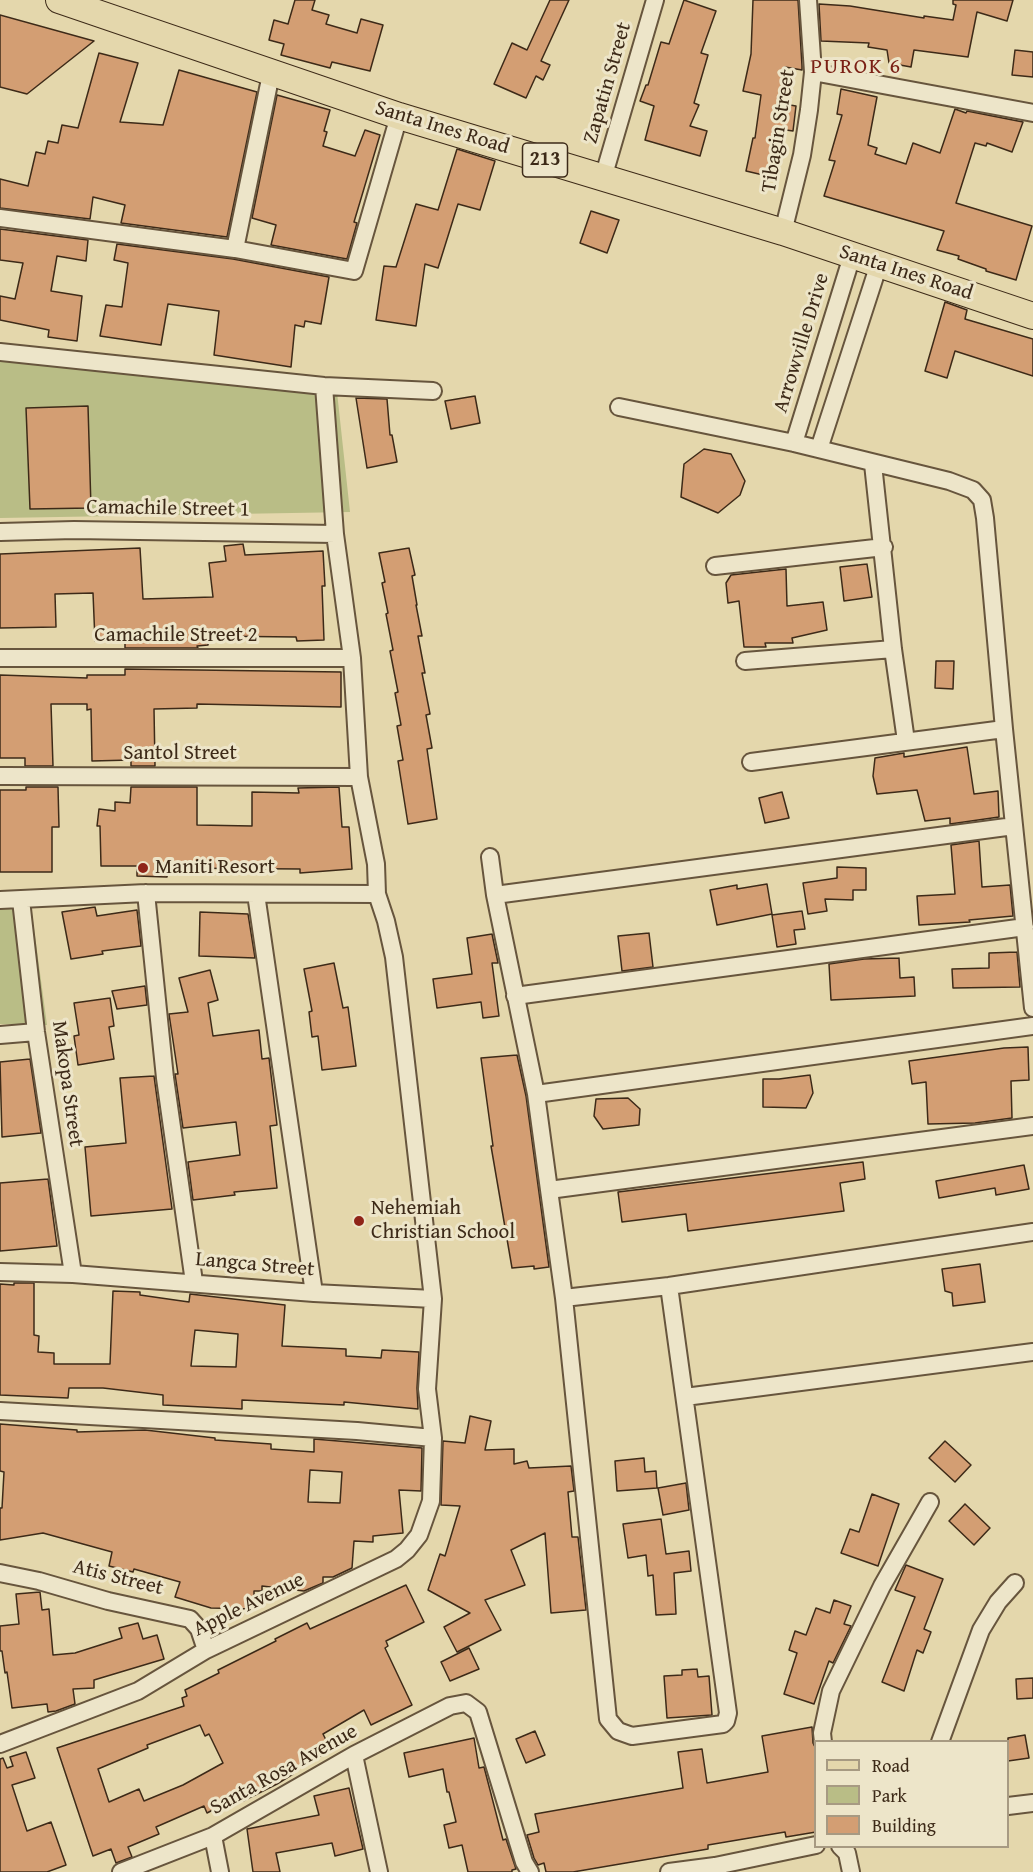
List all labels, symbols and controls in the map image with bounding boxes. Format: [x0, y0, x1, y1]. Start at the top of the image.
street label: Zapatin Street [579, 19, 637, 147]
district label: PUROK 6 [810, 54, 902, 80]
street label: Tibagin Street [757, 68, 801, 194]
street label: Santa Ines Road [372, 96, 512, 160]
road number: 213 [522, 143, 568, 177]
street label: Santa Ines Road [836, 240, 976, 306]
street label: Arrowville Drive [769, 270, 835, 416]
street label: Camachile Street 1 [86, 495, 250, 523]
street label: Camachile Street 2 [94, 623, 258, 649]
street label: Santol Street [123, 741, 237, 767]
place label: Maniti Resort [155, 855, 275, 881]
marker: Maniti Resort [136, 861, 150, 875]
street label: Makopa Street [46, 1019, 88, 1149]
place label: Nehemiah Christian School [371, 1196, 515, 1246]
marker: Nehemiah Christian School [352, 1214, 366, 1228]
street label: Langca Street [194, 1247, 316, 1283]
street label: Atis Street [70, 1555, 166, 1601]
street label: Apple Avenue [189, 1567, 309, 1643]
street label: Santa Rosa Avenue [206, 1719, 362, 1821]
legend [814, 1740, 1009, 1848]
text: Road [872, 1752, 910, 1779]
text: Park [872, 1782, 907, 1809]
text: Building [872, 1812, 936, 1839]

